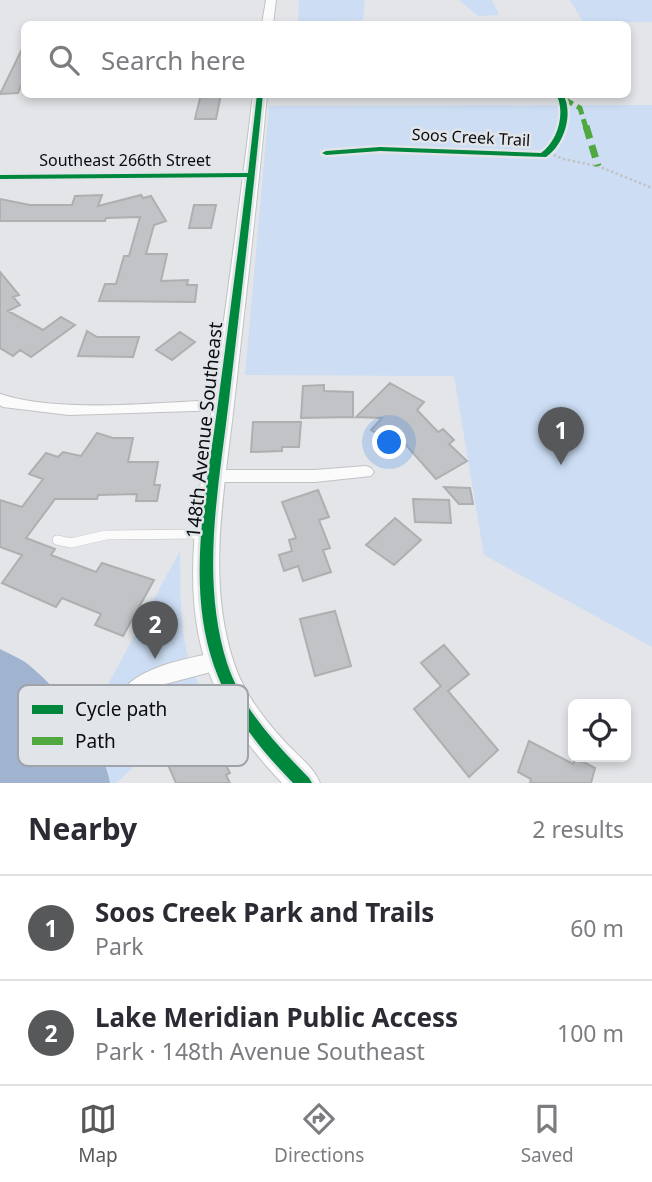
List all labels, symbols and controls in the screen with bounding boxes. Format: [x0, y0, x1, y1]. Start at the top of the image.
search box [21, 21, 631, 98]
icon: search [45, 41, 83, 79]
text: Search here [101, 42, 246, 78]
street label: Soos Creek Trail [411, 123, 531, 151]
street label: Southeast 266th Street [39, 149, 211, 171]
street label: 148th Avenue Southeast [180, 320, 228, 539]
pin: 1 [538, 407, 584, 465]
your location [372, 425, 406, 459]
pin: 2 [132, 601, 178, 659]
legend [18, 685, 248, 766]
text: Cycle path [75, 696, 167, 722]
map controls [568, 699, 631, 762]
button: locate [568, 699, 631, 762]
text: Path [75, 728, 116, 754]
text: Nearby [28, 808, 137, 849]
text: 2 results [532, 813, 624, 845]
text: Soos Creek Park and Trails [95, 894, 434, 930]
text: 1 [44, 912, 58, 944]
text: 60 m [570, 912, 624, 944]
text: Park [95, 930, 144, 962]
text: Lake Meridian Public Access [95, 999, 458, 1035]
text: 2 [44, 1017, 58, 1049]
text: 100 m [557, 1017, 624, 1049]
text: Park · 148th Avenue Southeast [95, 1035, 425, 1067]
tab: Map [78, 1100, 118, 1168]
tab: Directions [274, 1100, 364, 1168]
tab: Saved [521, 1100, 574, 1168]

